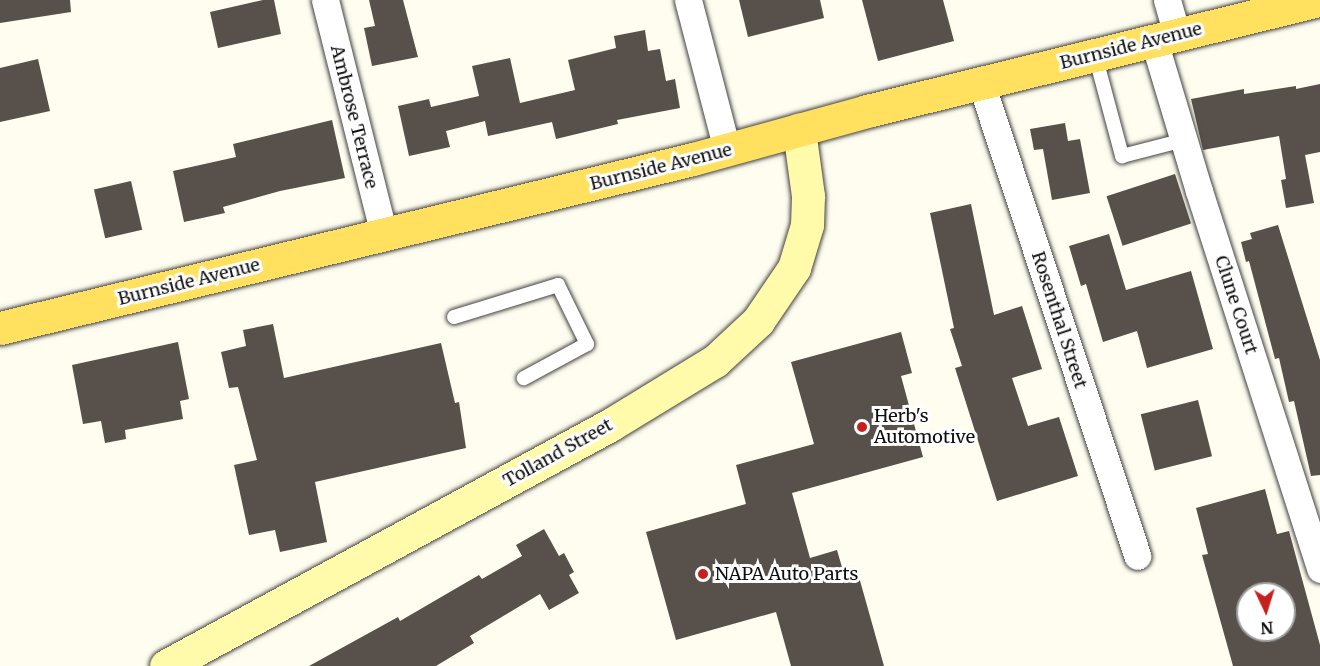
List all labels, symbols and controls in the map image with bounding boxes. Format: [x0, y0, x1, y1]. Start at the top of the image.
street label: Burnside Avenue [1058, 18, 1204, 74]
street label: Ambrose Terrace [326, 43, 382, 191]
street label: Burnside Avenue [588, 139, 734, 195]
street label: Rosenthal Street [1027, 249, 1091, 391]
street label: Clune Court [1210, 253, 1262, 357]
street label: Burnside Avenue [116, 254, 262, 310]
place label: Herb's Automotive [874, 406, 975, 448]
street label: Tolland Street [500, 414, 616, 492]
marker: Herb's Automotive [855, 420, 869, 434]
place label: NAPA Auto Parts [715, 563, 858, 585]
marker: NAPA Auto Parts [696, 567, 710, 581]
north arrow [1236, 582, 1296, 642]
text: N [1260, 618, 1274, 638]

